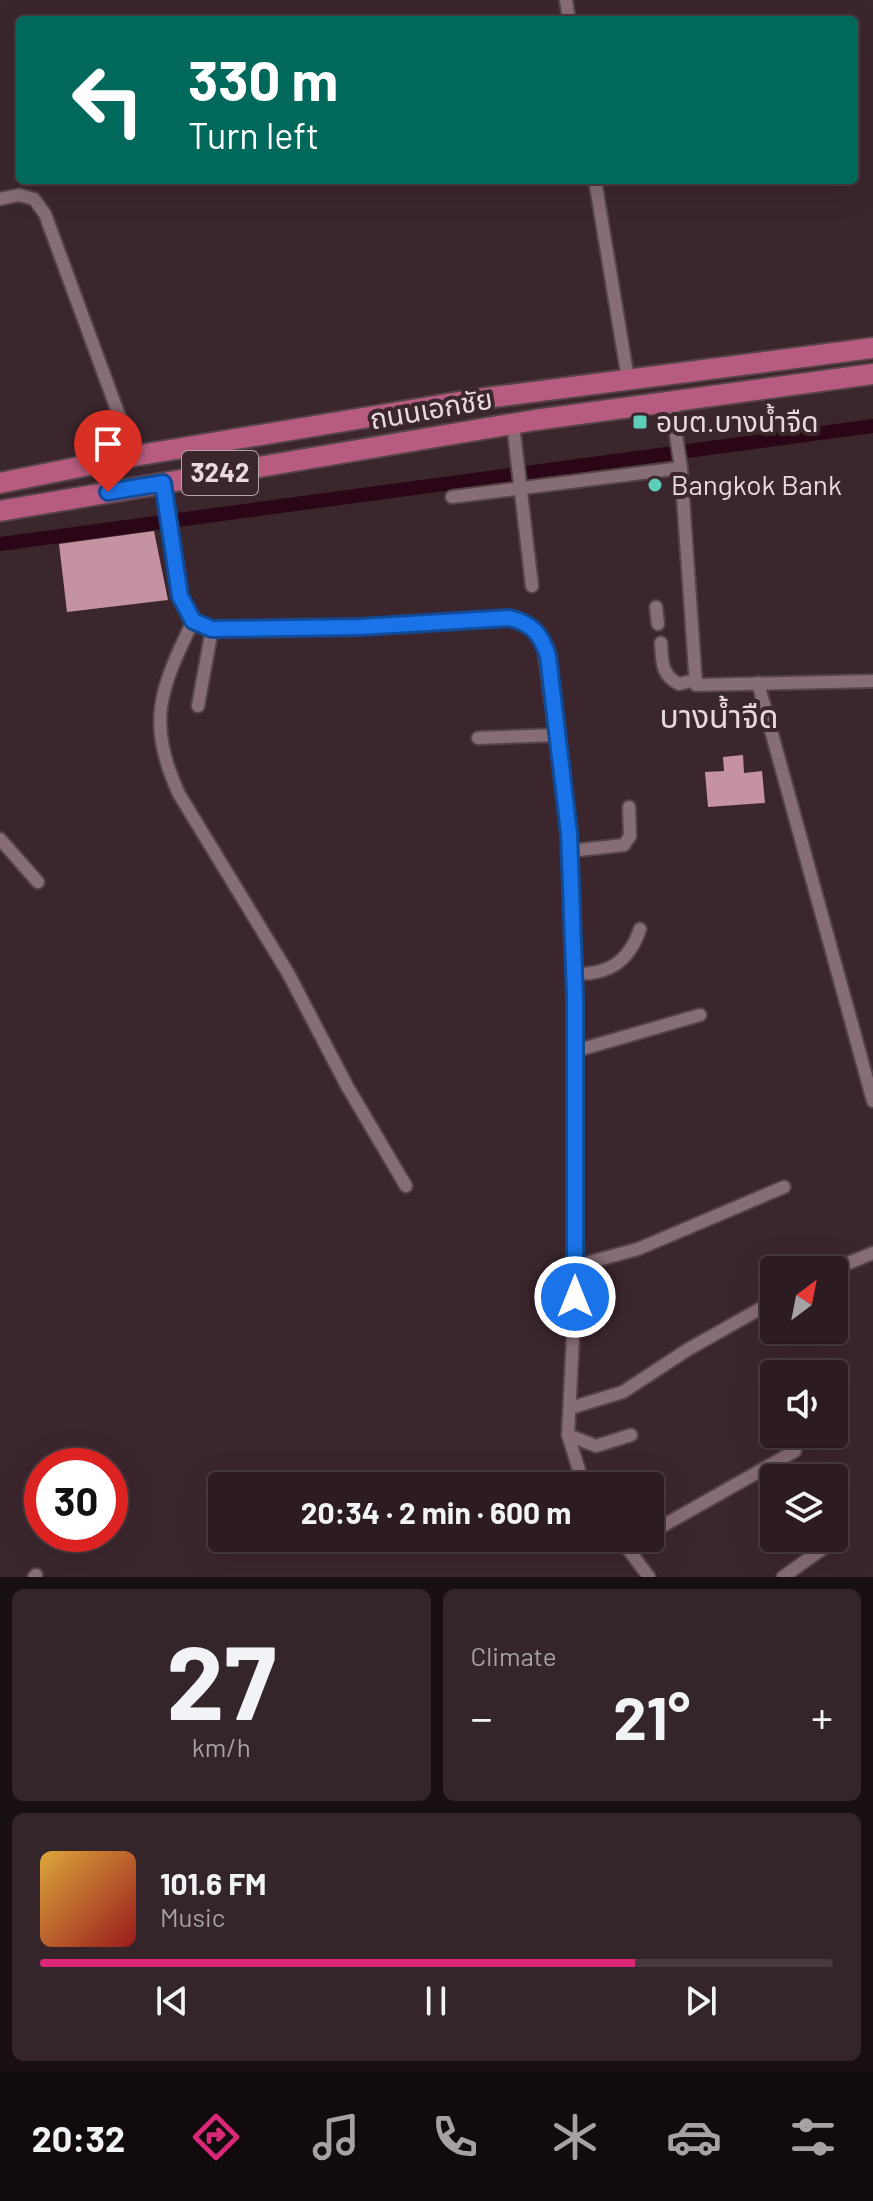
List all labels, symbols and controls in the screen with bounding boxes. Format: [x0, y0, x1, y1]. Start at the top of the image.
text: 330 m [188, 45, 338, 112]
icon: left [56, 48, 160, 152]
text: Turn left [188, 113, 319, 156]
street label: ถนนเอกชัย [367, 381, 495, 436]
place label: อบต.บางน้ำจืด [656, 403, 819, 438]
pin [74, 410, 142, 492]
marker: อบต.บางน้ำจืด [631, 413, 649, 431]
icon: arrive [86, 422, 130, 466]
road number: 3242 [182, 451, 258, 495]
place label: Bangkok Bank [671, 467, 842, 501]
marker: Bangkok Bank [646, 476, 664, 494]
district label: บางน้ำจืด [660, 695, 778, 734]
position arrow [533, 1255, 617, 1339]
north arrow [760, 1256, 848, 1344]
map controls [760, 1256, 848, 1552]
button: sound [760, 1360, 848, 1448]
speed limit sign: 30 [24, 1448, 128, 1552]
button: layers [760, 1464, 848, 1552]
text: 20:34 · 2 min · 600 m [301, 1494, 571, 1530]
text: 27 [166, 1616, 276, 1741]
text: Climate [471, 1640, 557, 1671]
text: 21° [613, 1680, 690, 1752]
text: − [471, 1690, 493, 1743]
text: + [811, 1690, 833, 1743]
text: km/h [192, 1731, 251, 1762]
text: 101.6 FM [160, 1865, 266, 1901]
text: Music [160, 1901, 225, 1932]
icon: previous [150, 1979, 194, 2023]
icon: pause [414, 1979, 458, 2023]
icon: next [679, 1979, 723, 2023]
icon: directions [188, 2109, 244, 2165]
icon: music [308, 2109, 364, 2165]
icon: phone [427, 2109, 483, 2165]
icon: climate [547, 2109, 603, 2165]
icon: car [666, 2109, 722, 2165]
icon: filters [785, 2109, 841, 2165]
text: 20:32 [32, 2116, 125, 2159]

